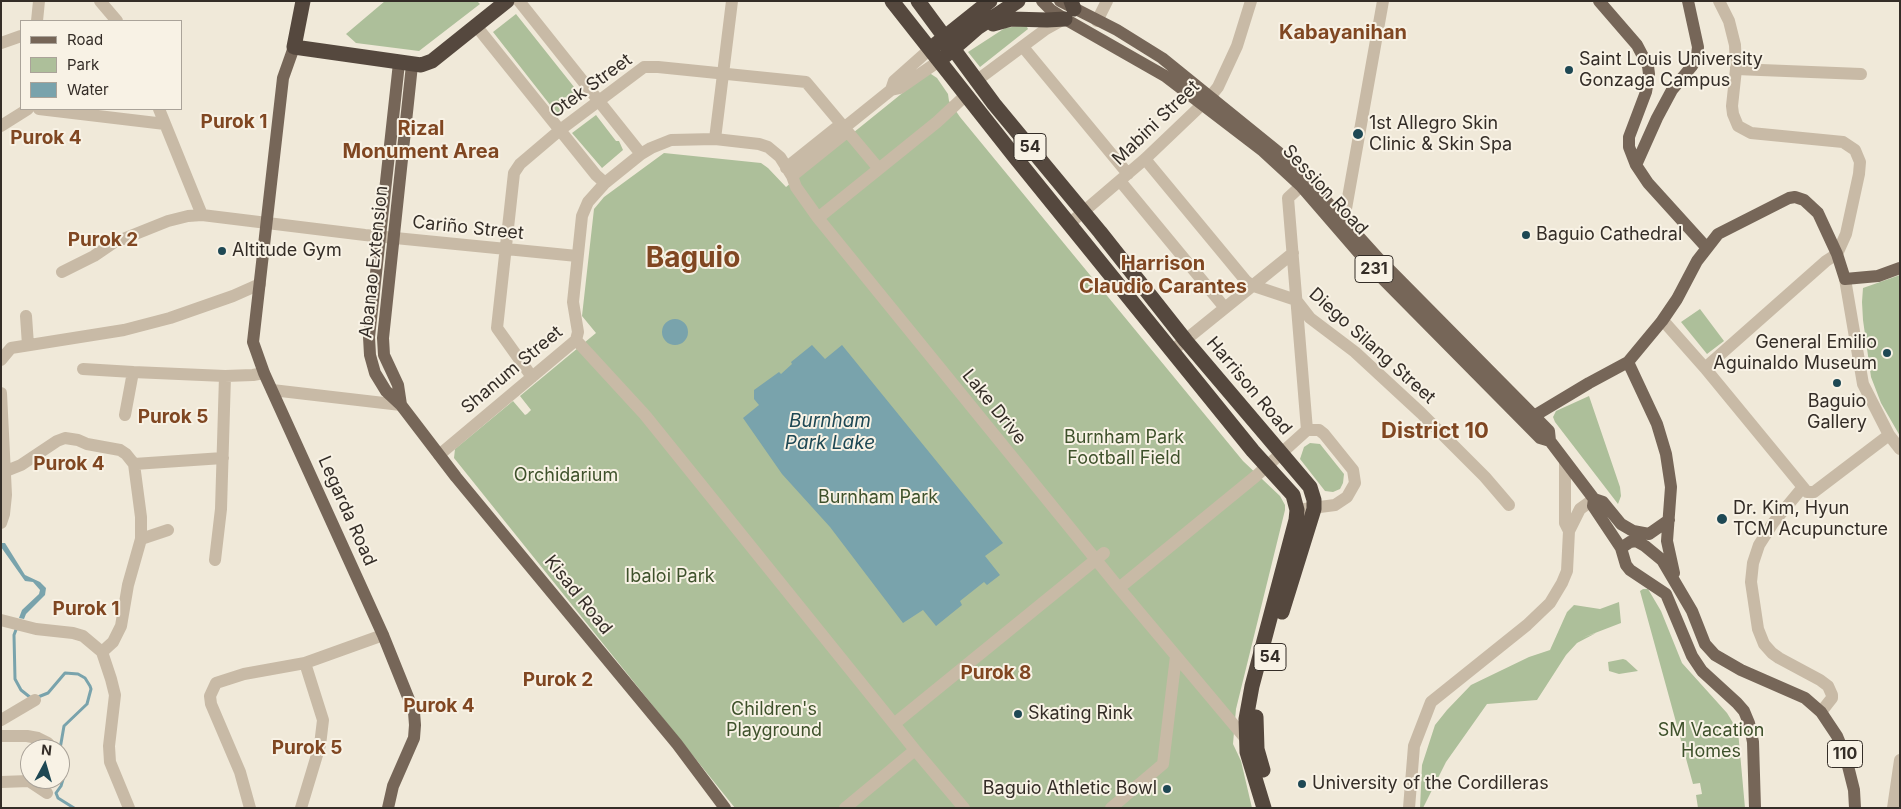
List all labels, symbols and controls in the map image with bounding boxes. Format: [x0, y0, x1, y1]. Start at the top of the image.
legend [20, 20, 182, 110]
district label: Kabayanihan [1279, 21, 1407, 45]
text: Road [67, 30, 103, 49]
street label: Otek Street [546, 49, 636, 123]
place label: Saint Louis University Gonzaga Campus [1579, 49, 1763, 92]
text: Park [67, 55, 99, 74]
marker: Saint Louis University Gonzaga Campus [1563, 64, 1575, 76]
street label: Mabini Street [1108, 76, 1204, 170]
text: Water [67, 80, 109, 99]
district label: Purok 1 [201, 111, 267, 133]
place label: 1st Allegro Skin Clinic & Skin Spa [1369, 113, 1512, 156]
district label: Rizal Monument Area [343, 117, 499, 164]
district label: Purok 4 [10, 127, 82, 149]
marker: 1st Allegro Skin Clinic & Skin Spa [1351, 127, 1365, 141]
road number: 54 [1014, 134, 1046, 160]
street label: Session Road [1278, 140, 1372, 240]
street label: Abanao Extension [355, 185, 393, 339]
street label: Cariño Street [411, 211, 525, 245]
place label: Baguio Cathedral [1536, 224, 1682, 246]
district label: Purok 2 [68, 229, 138, 251]
marker: Baguio Cathedral [1520, 229, 1532, 241]
place label: Altitude Gym [232, 240, 342, 262]
district label: Baguio [646, 242, 740, 276]
marker: Altitude Gym [216, 245, 228, 257]
district label: Harrison Claudio Carantes [1079, 252, 1247, 299]
road number: 231 [1355, 255, 1393, 282]
street label: Diego Silang Street [1304, 284, 1440, 408]
street label: Shanum Street [457, 321, 567, 419]
place label: General Emilio Aguinaldo Museum [1713, 332, 1877, 374]
street label: Harrison Road [1202, 333, 1296, 439]
marker: General Emilio Aguinaldo Museum [1881, 347, 1893, 359]
street label: Lake Drive [957, 365, 1031, 449]
marker: Baguio Gallery [1831, 377, 1843, 389]
place label: Baguio Gallery [1807, 391, 1867, 434]
district label: Purok 5 [138, 406, 208, 428]
water label: Burnham Park Lake [785, 410, 875, 454]
district label: District 10 [1381, 418, 1489, 444]
park label: Burnham Park Football Field [1064, 427, 1184, 469]
district label: Purok 4 [33, 453, 105, 475]
street label: Legarda Road [313, 453, 381, 569]
park label: Orchidarium [514, 465, 618, 487]
park label: Burnham Park [818, 487, 938, 509]
place label: Dr. Kim, Hyun TCM Acupuncture [1733, 498, 1888, 540]
marker: Dr. Kim, Hyun TCM Acupuncture [1715, 512, 1729, 526]
street label: Kisad Road [539, 551, 617, 639]
park label: Ibaloi Park [625, 566, 715, 588]
district label: Purok 1 [53, 598, 119, 620]
road number: 54 [1254, 644, 1286, 670]
district label: Purok 8 [961, 662, 1031, 684]
district label: Purok 2 [523, 669, 593, 691]
district label: Purok 4 [403, 695, 475, 717]
park label: Children's Playground [726, 699, 822, 742]
place label: Skating Rink [1028, 703, 1133, 725]
marker: Skating Rink [1012, 708, 1024, 720]
park label: SM Vacation Homes [1658, 720, 1764, 762]
district label: Purok 5 [272, 737, 342, 759]
north arrow [20, 739, 70, 789]
text: N [40, 741, 53, 759]
road number: 110 [1828, 741, 1862, 768]
place label: University of the Cordilleras [1312, 773, 1549, 795]
place label: Baguio Athletic Bowl [983, 778, 1157, 800]
marker: University of the Cordilleras [1296, 778, 1308, 790]
marker: Baguio Athletic Bowl [1161, 783, 1173, 795]

